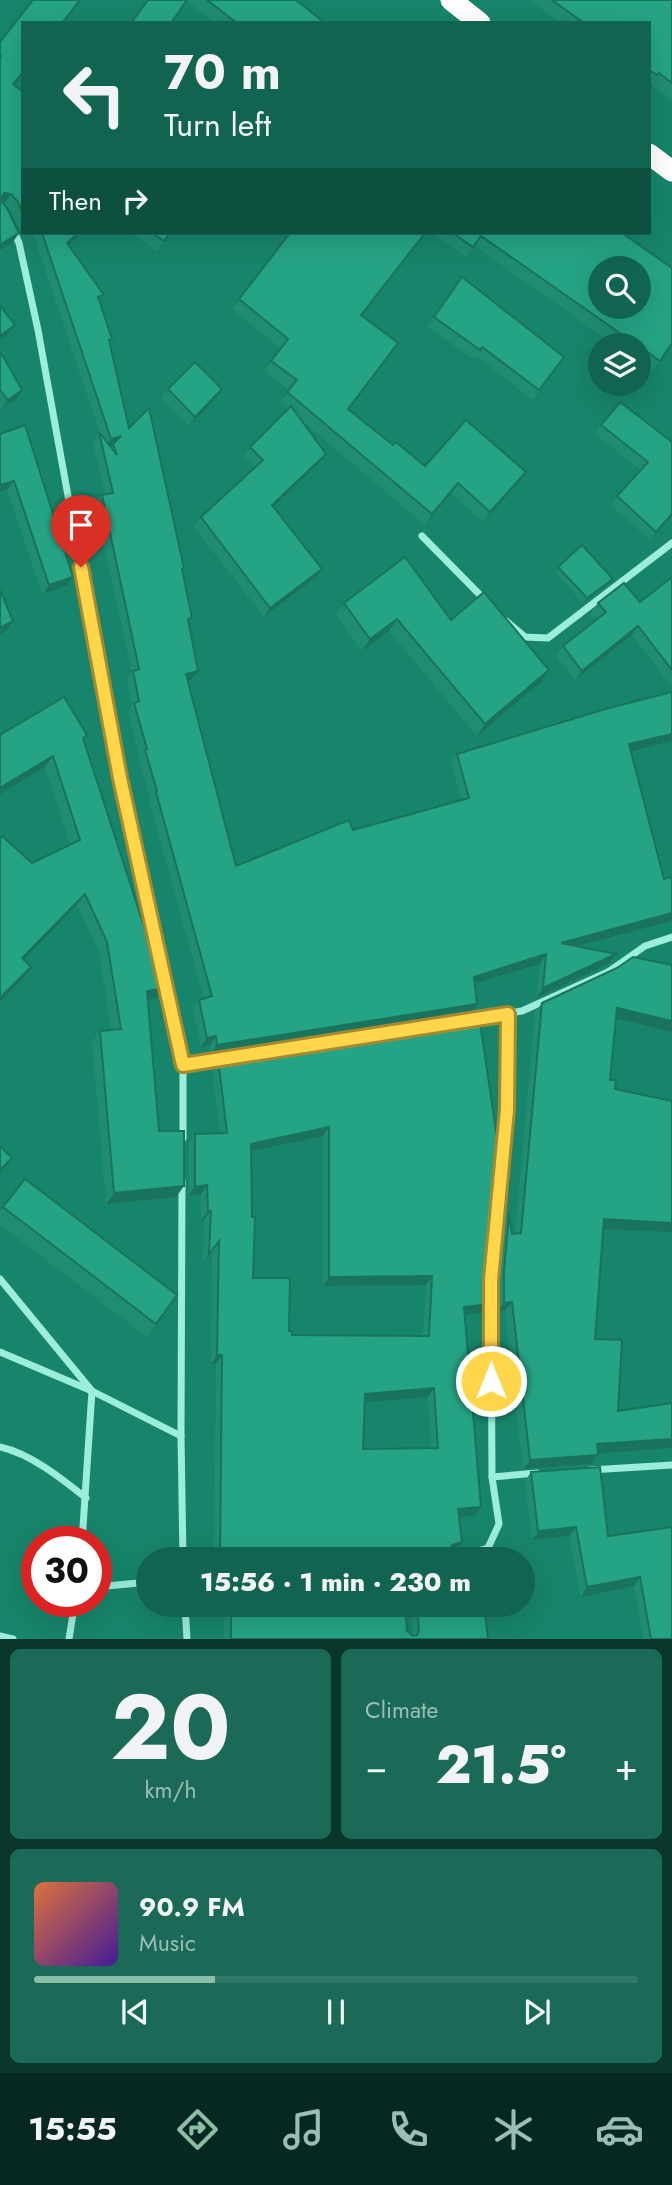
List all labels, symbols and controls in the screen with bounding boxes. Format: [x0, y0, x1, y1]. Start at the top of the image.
text: 70 m [164, 37, 281, 107]
icon: left [49, 49, 140, 140]
text: Turn left [164, 102, 271, 148]
text: Then [49, 182, 102, 220]
icon: right [116, 182, 154, 220]
map controls [588, 256, 651, 396]
button: search [588, 256, 651, 319]
button: layers [588, 333, 651, 396]
pin [51, 495, 111, 567]
icon: arrive [62, 506, 100, 544]
position arrow [454, 1344, 528, 1418]
speed limit sign: 30 [21, 1526, 112, 1617]
text: 15:56 · 1 min · 230 m [200, 1563, 471, 1601]
text: 20 [111, 1662, 230, 1793]
text: Climate [365, 1693, 438, 1727]
text: 21.5° [436, 1727, 566, 1803]
text: − [365, 1739, 387, 1794]
text: + [615, 1739, 638, 1794]
text: km/h [145, 1773, 196, 1807]
text: 90.9 FM [139, 1888, 245, 1926]
text: Music [139, 1926, 196, 1960]
icon: previous [116, 1993, 154, 2031]
icon: pause [317, 1993, 355, 2031]
icon: next [518, 1993, 556, 2031]
icon: directions [173, 2105, 222, 2154]
icon: music [279, 2105, 328, 2154]
icon: phone [384, 2105, 433, 2154]
icon: climate [489, 2105, 538, 2154]
icon: car [595, 2105, 644, 2154]
text: 15:55 [28, 2106, 117, 2152]

